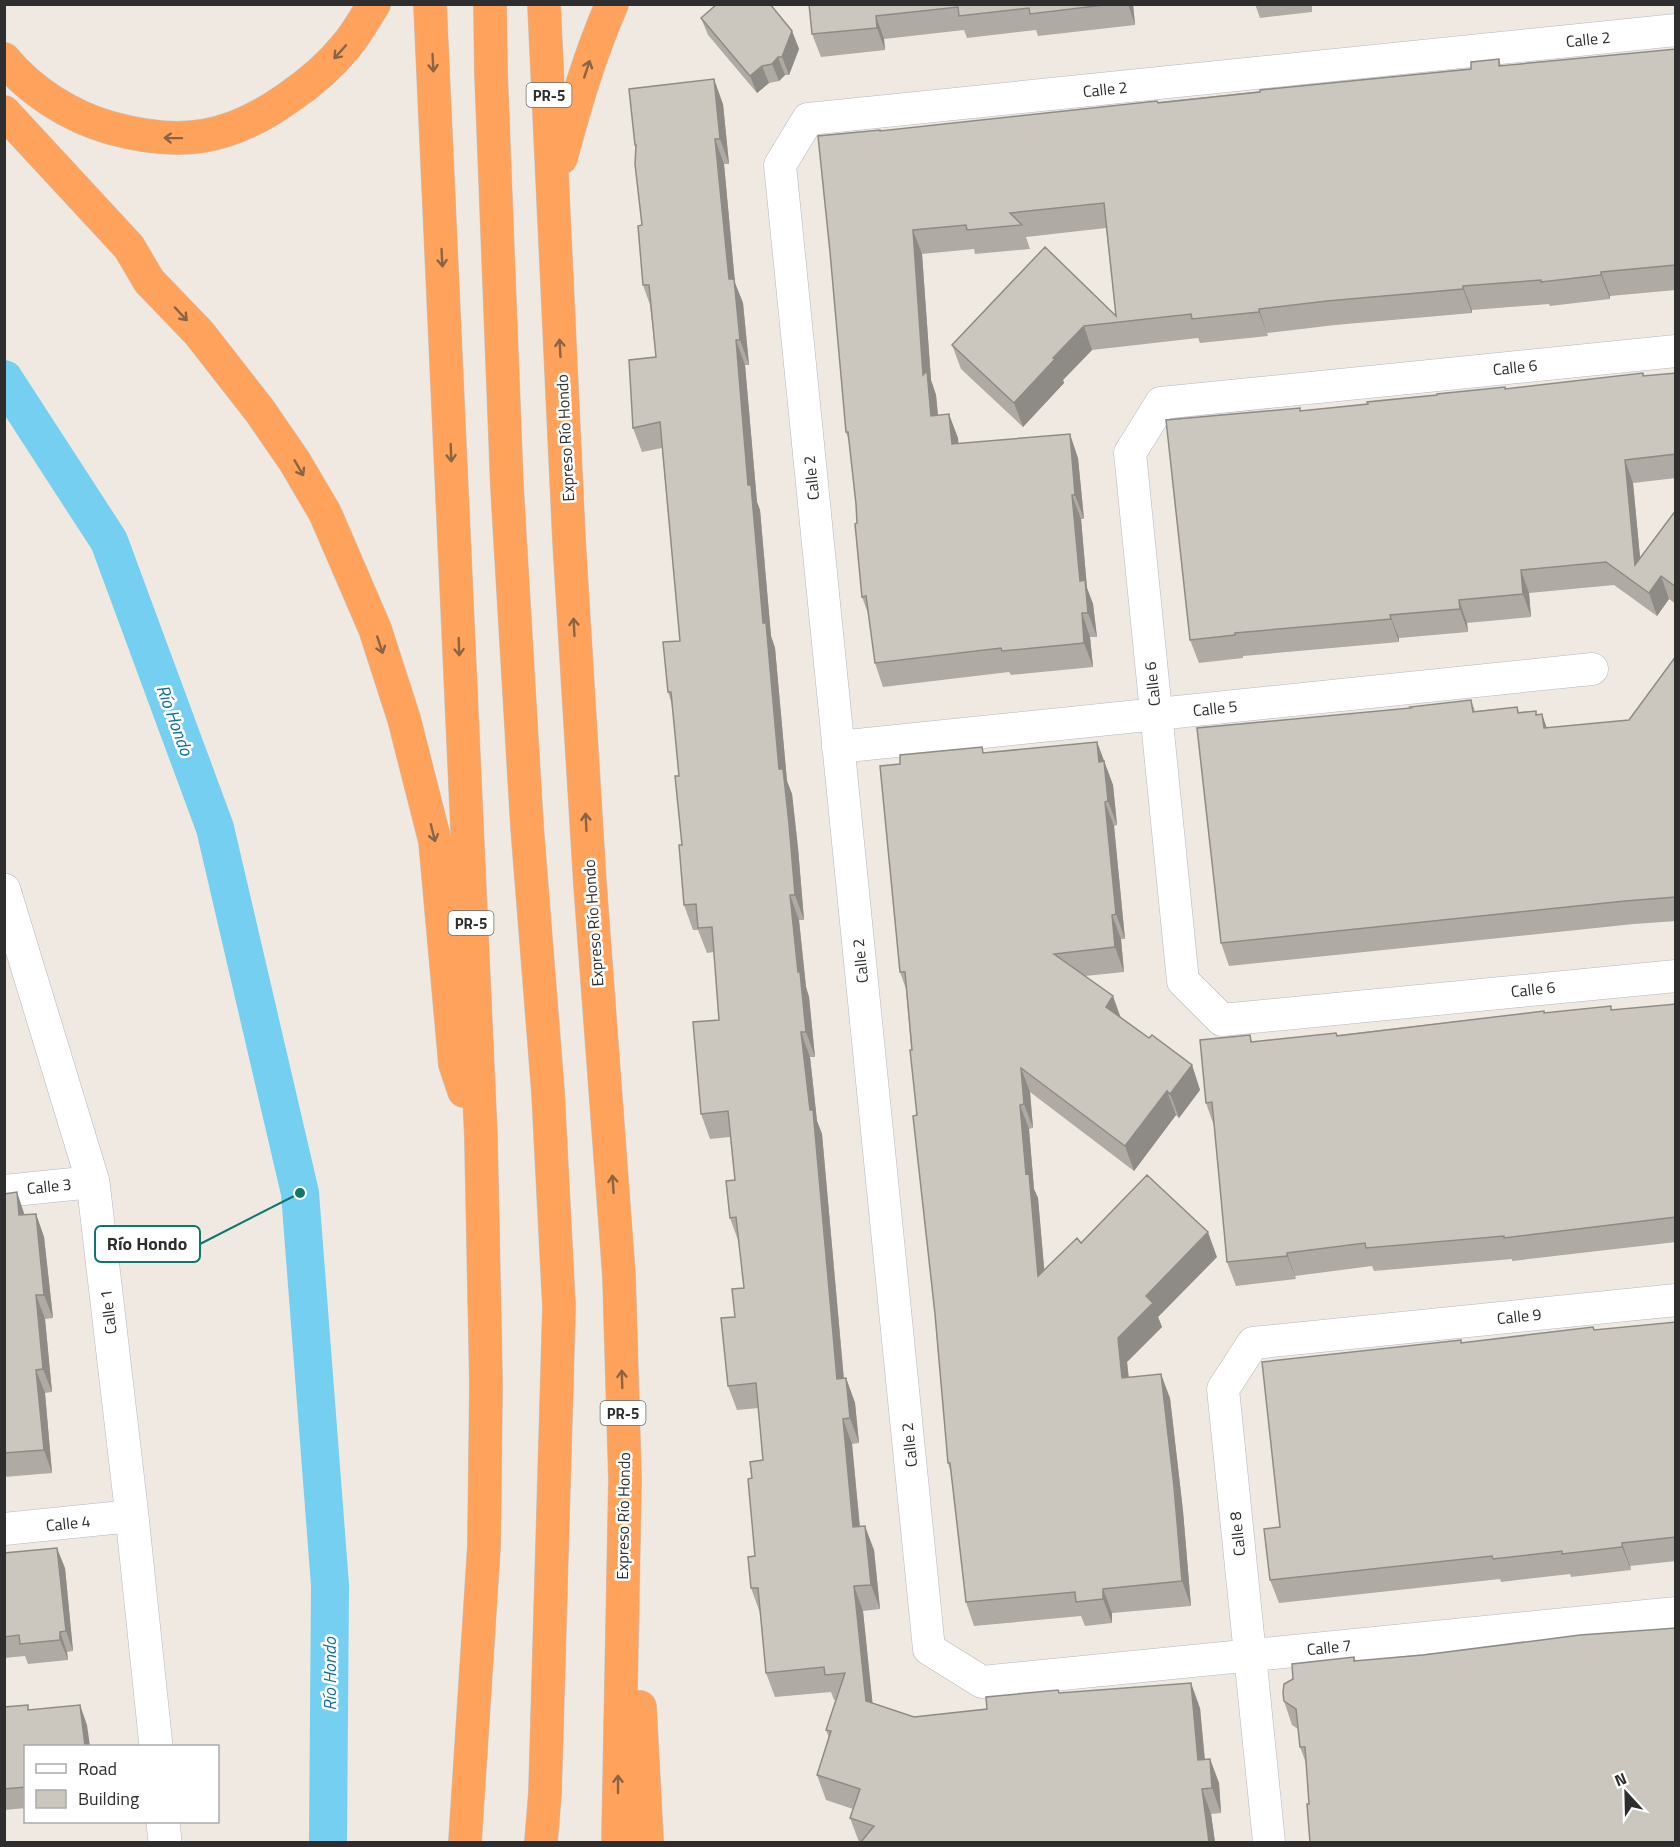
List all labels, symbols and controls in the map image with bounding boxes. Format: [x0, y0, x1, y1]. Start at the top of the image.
street label: Calle 2 [1565, 25, 1611, 53]
one-way arrow [334, 44, 348, 59]
one-way arrow [428, 52, 439, 72]
one-way arrow [582, 60, 593, 79]
street label: Calle 2 [1082, 75, 1128, 103]
road number: PR-5 [526, 83, 572, 107]
one-way arrow [163, 133, 183, 144]
one-way arrow [437, 247, 448, 267]
one-way arrow [173, 306, 188, 321]
one-way arrow [555, 339, 566, 359]
street label: Calle 6 [1492, 353, 1539, 381]
street label: Expreso Río Hondo [550, 374, 580, 502]
one-way arrow [445, 442, 456, 462]
street label: Calle 2 [797, 455, 825, 501]
one-way arrow [293, 459, 305, 476]
one-way arrow [569, 617, 580, 637]
one-way arrow [375, 635, 386, 654]
one-way arrow [454, 637, 465, 657]
street label: Calle 6 [1138, 660, 1166, 707]
water label: Río Hondo [150, 681, 201, 760]
street label: Calle 5 [1192, 694, 1239, 722]
one-way arrow [580, 812, 591, 832]
one-way arrow [427, 823, 439, 842]
street label: Expreso Río Hondo [577, 859, 609, 987]
road number: PR-5 [448, 911, 494, 935]
street label: Calle 2 [846, 938, 874, 984]
street label: Calle 6 [1510, 975, 1557, 1003]
street label: Calle 3 [26, 1172, 72, 1200]
one-way arrow [607, 1175, 618, 1195]
callout: Río Hondo [95, 1226, 200, 1262]
text: Río Hondo [107, 1230, 187, 1257]
street label: Calle 1 [93, 1288, 123, 1336]
street label: Calle 9 [1496, 1302, 1543, 1330]
one-way arrow [617, 1370, 628, 1390]
road number: PR-5 [600, 1401, 646, 1425]
street label: Calle 2 [895, 1422, 923, 1468]
street label: Expreso Río Hondo [610, 1452, 636, 1580]
street label: Calle 4 [45, 1509, 92, 1537]
street label: Calle 8 [1223, 1510, 1251, 1557]
street label: Calle 7 [1306, 1633, 1352, 1661]
water label: Río Hondo [316, 1636, 343, 1711]
legend [24, 1745, 219, 1823]
text: Road [78, 1755, 117, 1782]
north arrow [1596, 1763, 1656, 1823]
text: N [1611, 1766, 1630, 1792]
one-way arrow [612, 1775, 624, 1795]
text: Building [78, 1785, 139, 1812]

